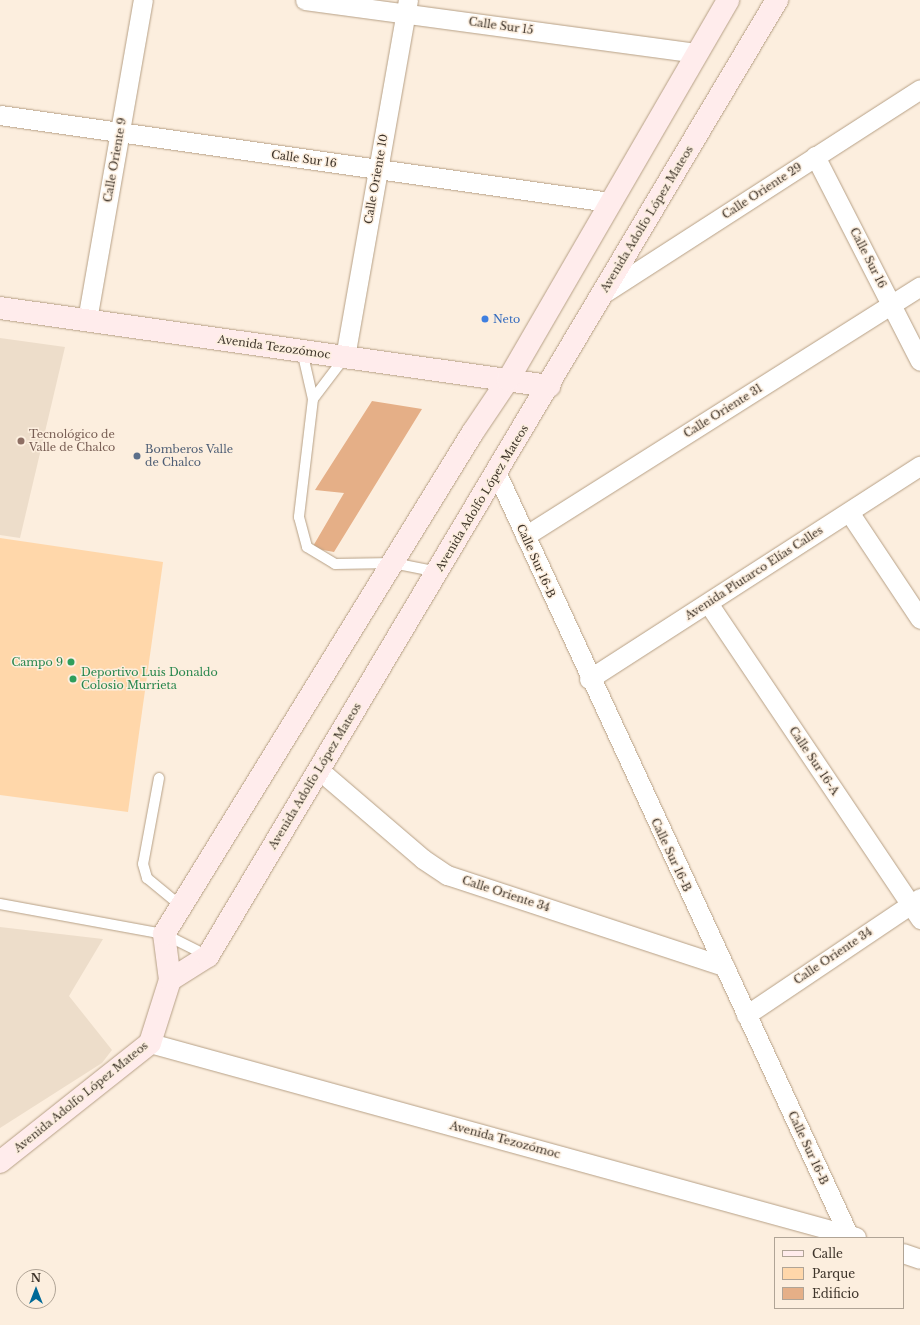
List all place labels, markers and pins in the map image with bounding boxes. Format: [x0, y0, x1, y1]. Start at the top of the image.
place label: Neto [493, 312, 520, 326]
marker: Neto [480, 314, 490, 324]
place label: Tecnológico de Valle de Chalco [29, 428, 115, 454]
marker: Tecnológico de Valle de Chalco [16, 436, 26, 446]
place label: Bomberos Valle de Chalco [145, 443, 234, 469]
marker: Bomberos Valle de Chalco [132, 451, 142, 461]
place label: Campo 9 [11, 655, 63, 669]
marker: Campo 9 [66, 657, 76, 667]
place label: Deportivo Luis Donaldo Colosio Murrieta [81, 666, 218, 692]
marker: Deportivo Luis Donaldo Colosio Murrieta [68, 674, 78, 684]

